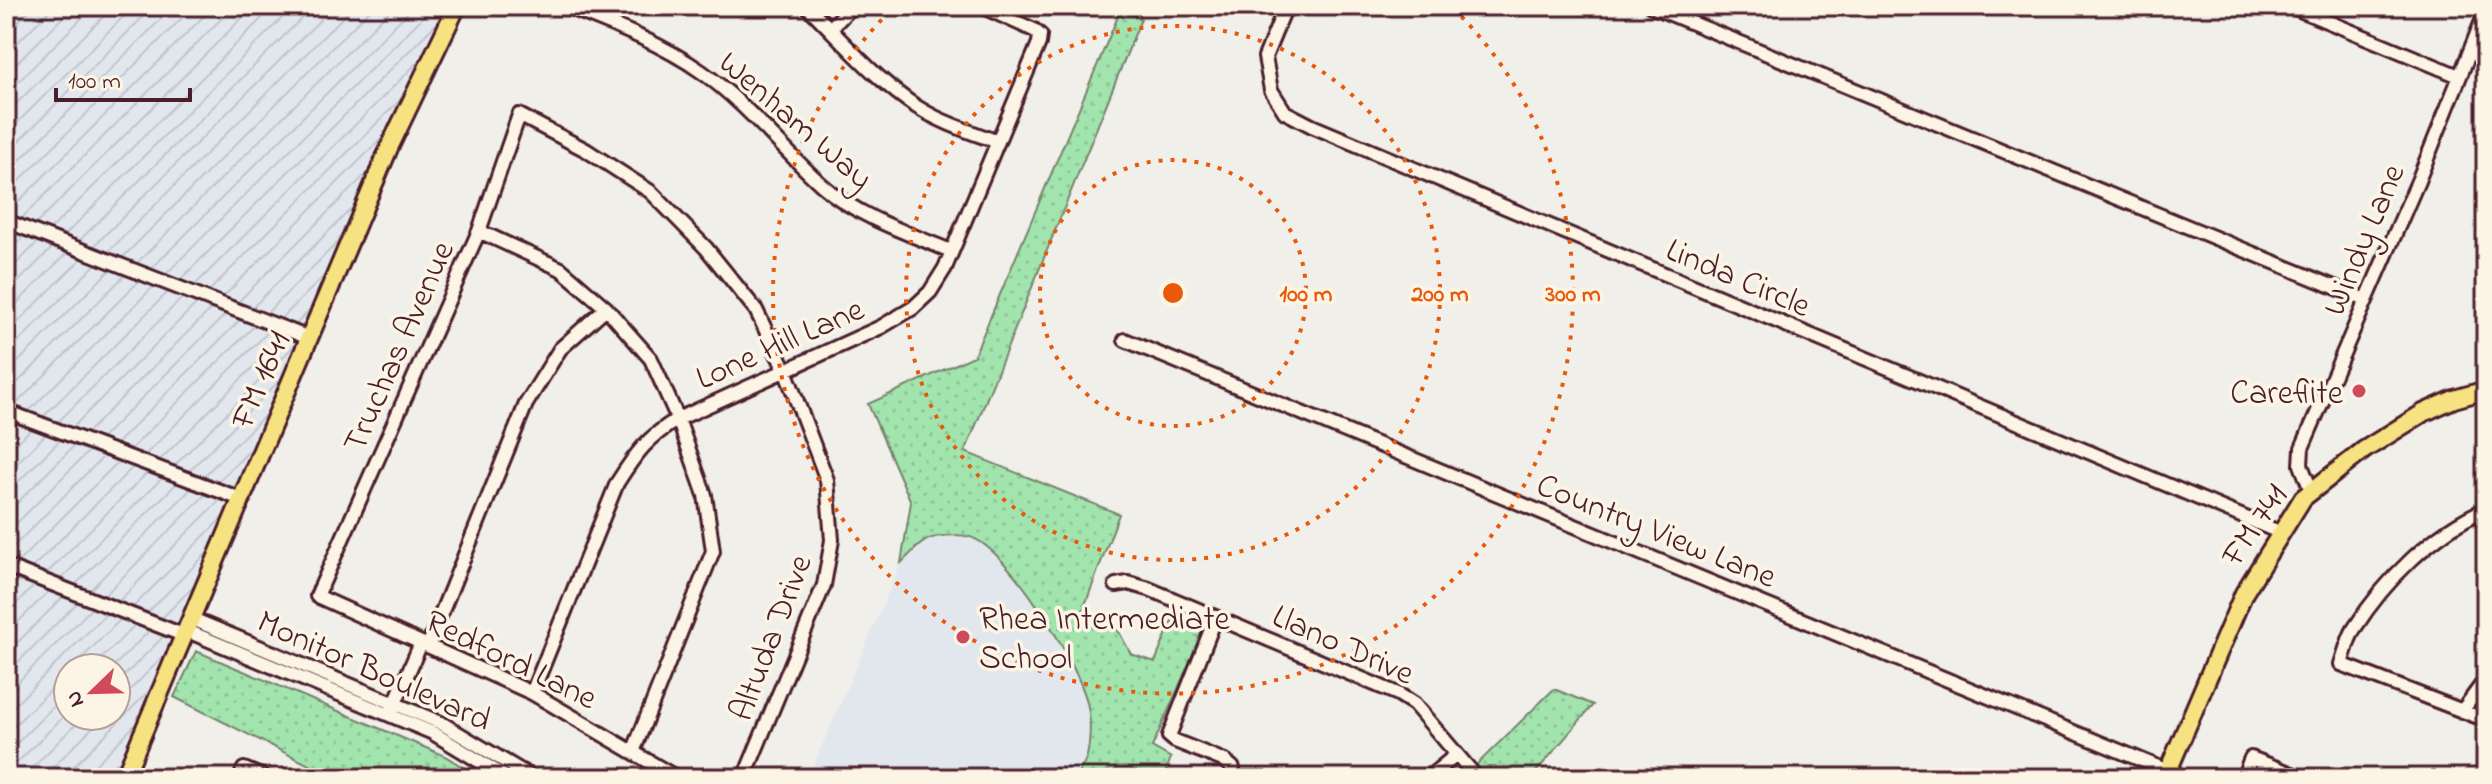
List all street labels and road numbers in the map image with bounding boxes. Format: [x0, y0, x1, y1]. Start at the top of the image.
street label: Wenham Way [706, 40, 883, 204]
street label: Windy Lane [2311, 156, 2420, 324]
street label: Linda Circle [1657, 227, 1818, 333]
street label: Truchas Avenue [332, 233, 470, 461]
street label: Lone Hill Lane [688, 286, 873, 405]
street label: FM 1641 [219, 324, 306, 438]
street label: Country View Lane [1528, 462, 1784, 604]
street label: FM 741 [2210, 475, 2302, 578]
street label: Altuda Drive [718, 547, 828, 729]
street label: Llano Drive [1263, 593, 1422, 700]
street label: Redford Lane [416, 598, 605, 725]
street label: Monitor Boulevard [248, 599, 498, 747]

